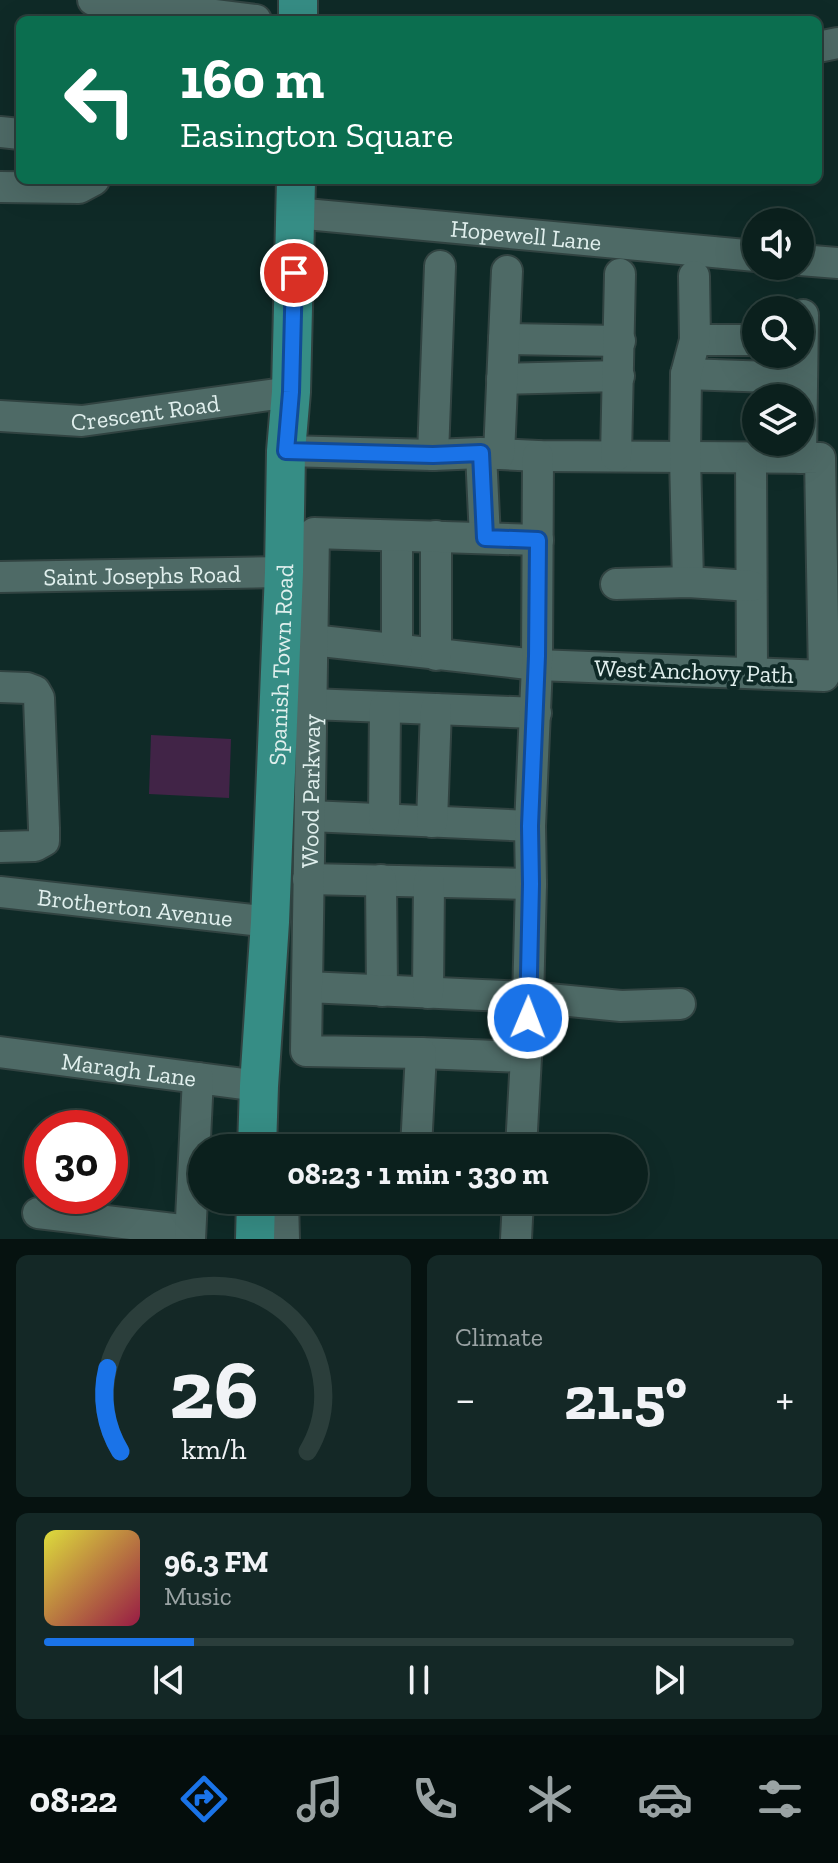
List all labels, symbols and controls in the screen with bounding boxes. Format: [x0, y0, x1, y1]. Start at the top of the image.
text: 160 m [180, 45, 324, 112]
icon: left [48, 48, 152, 152]
text: Easington Square [180, 113, 453, 156]
map controls [742, 208, 814, 456]
button: sound [742, 208, 814, 280]
street label: Hopewell Lane [449, 213, 603, 256]
pin [260, 239, 328, 307]
icon: arrive [272, 251, 316, 295]
button: search [742, 296, 814, 368]
button: layers [742, 384, 814, 456]
street label: Crescent Road [70, 388, 221, 436]
street label: Saint Josephs Road [43, 558, 241, 591]
street label: Spanish Town Road [262, 564, 299, 766]
street label: West Anchovy Path [594, 653, 795, 689]
street label: Wood Parkway [294, 713, 326, 868]
street label: Brotherton Avenue [36, 882, 234, 932]
position arrow [486, 976, 570, 1060]
street label: Maragh Lane [60, 1046, 198, 1092]
speed limit sign: 30 [24, 1110, 128, 1214]
text: 08:23 · 1 min · 330 m [287, 1156, 549, 1192]
text: Climate [455, 1321, 543, 1353]
text: 26 [169, 1339, 258, 1439]
text: 21.5° [564, 1362, 687, 1434]
text: − [455, 1372, 476, 1425]
text: + [775, 1372, 794, 1425]
text: km/h [181, 1432, 246, 1466]
text: 96.3 FM [164, 1544, 269, 1580]
text: Music [164, 1580, 232, 1612]
icon: previous [147, 1658, 191, 1702]
icon: pause [397, 1658, 441, 1702]
icon: next [647, 1658, 691, 1702]
icon: directions [176, 1771, 232, 1827]
icon: music [292, 1771, 348, 1827]
icon: phone [407, 1771, 463, 1827]
icon: climate [522, 1771, 578, 1827]
icon: car [637, 1771, 693, 1827]
icon: filters [752, 1771, 808, 1827]
text: 08:22 [30, 1778, 117, 1821]

